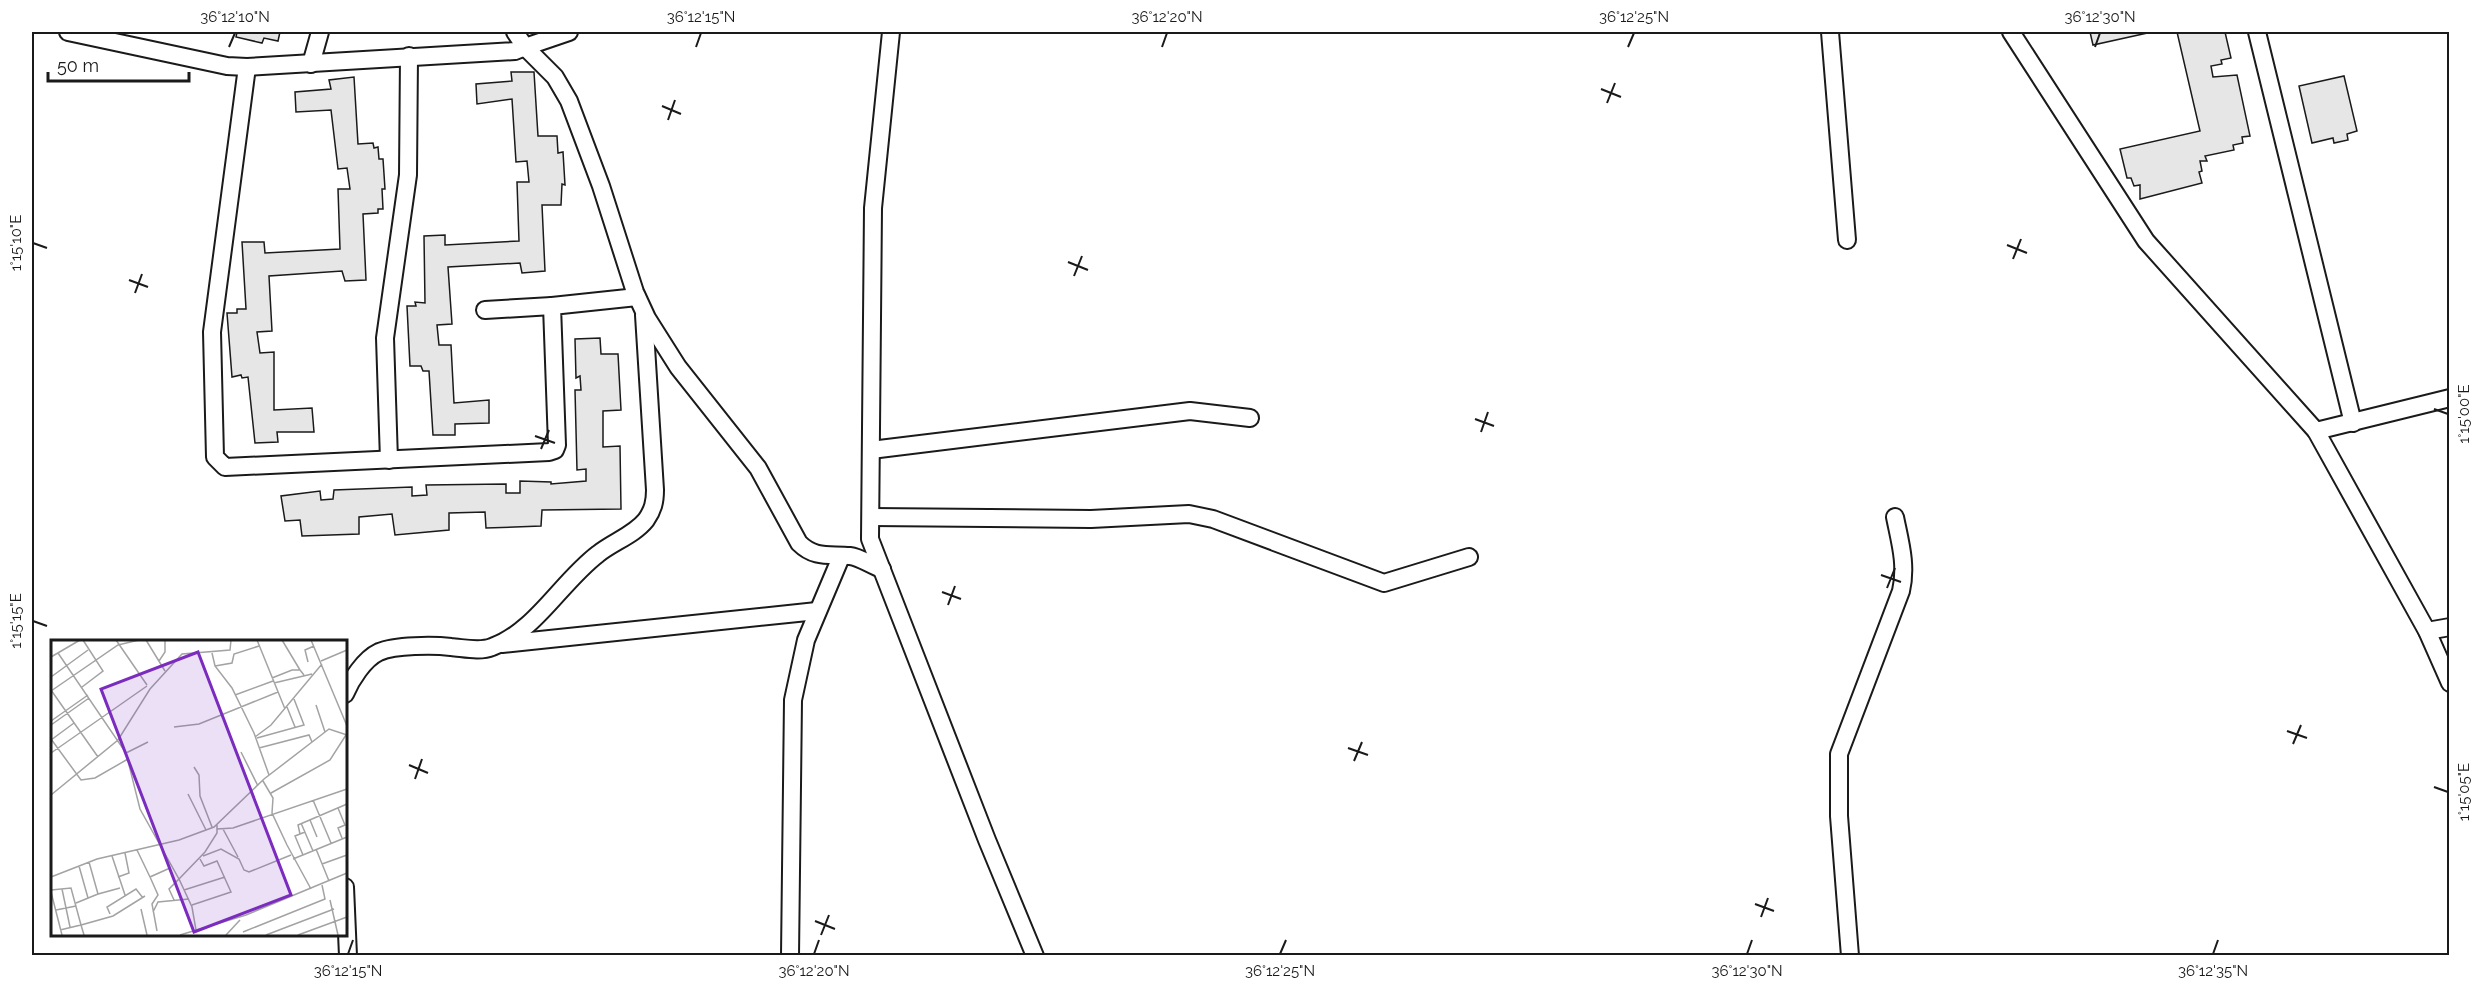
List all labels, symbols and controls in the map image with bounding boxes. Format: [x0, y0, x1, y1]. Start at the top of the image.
text: 36°12'10"N [200, 8, 270, 26]
text: 36°12'15"N [667, 8, 735, 26]
text: 36°12'20"N [1131, 8, 1203, 26]
text: 36°12'25"N [1599, 8, 1669, 26]
text: 36°12'30"N [2064, 8, 2136, 26]
scale bar [48, 45, 189, 83]
text: 50 m [57, 55, 99, 76]
text: 1°15'10"E [7, 215, 25, 271]
text: 1°15'00"E [2455, 384, 2473, 444]
text: 1°15'15"E [7, 593, 25, 649]
inset map [51, 640, 346, 936]
text: 1°15'05"E [2455, 763, 2473, 821]
text: 36°12'15"N [314, 962, 382, 980]
text: 36°12'20"N [778, 962, 850, 980]
text: 36°12'25"N [1245, 962, 1315, 980]
text: 36°12'30"N [1711, 962, 1783, 980]
text: 36°12'35"N [2178, 962, 2248, 980]

